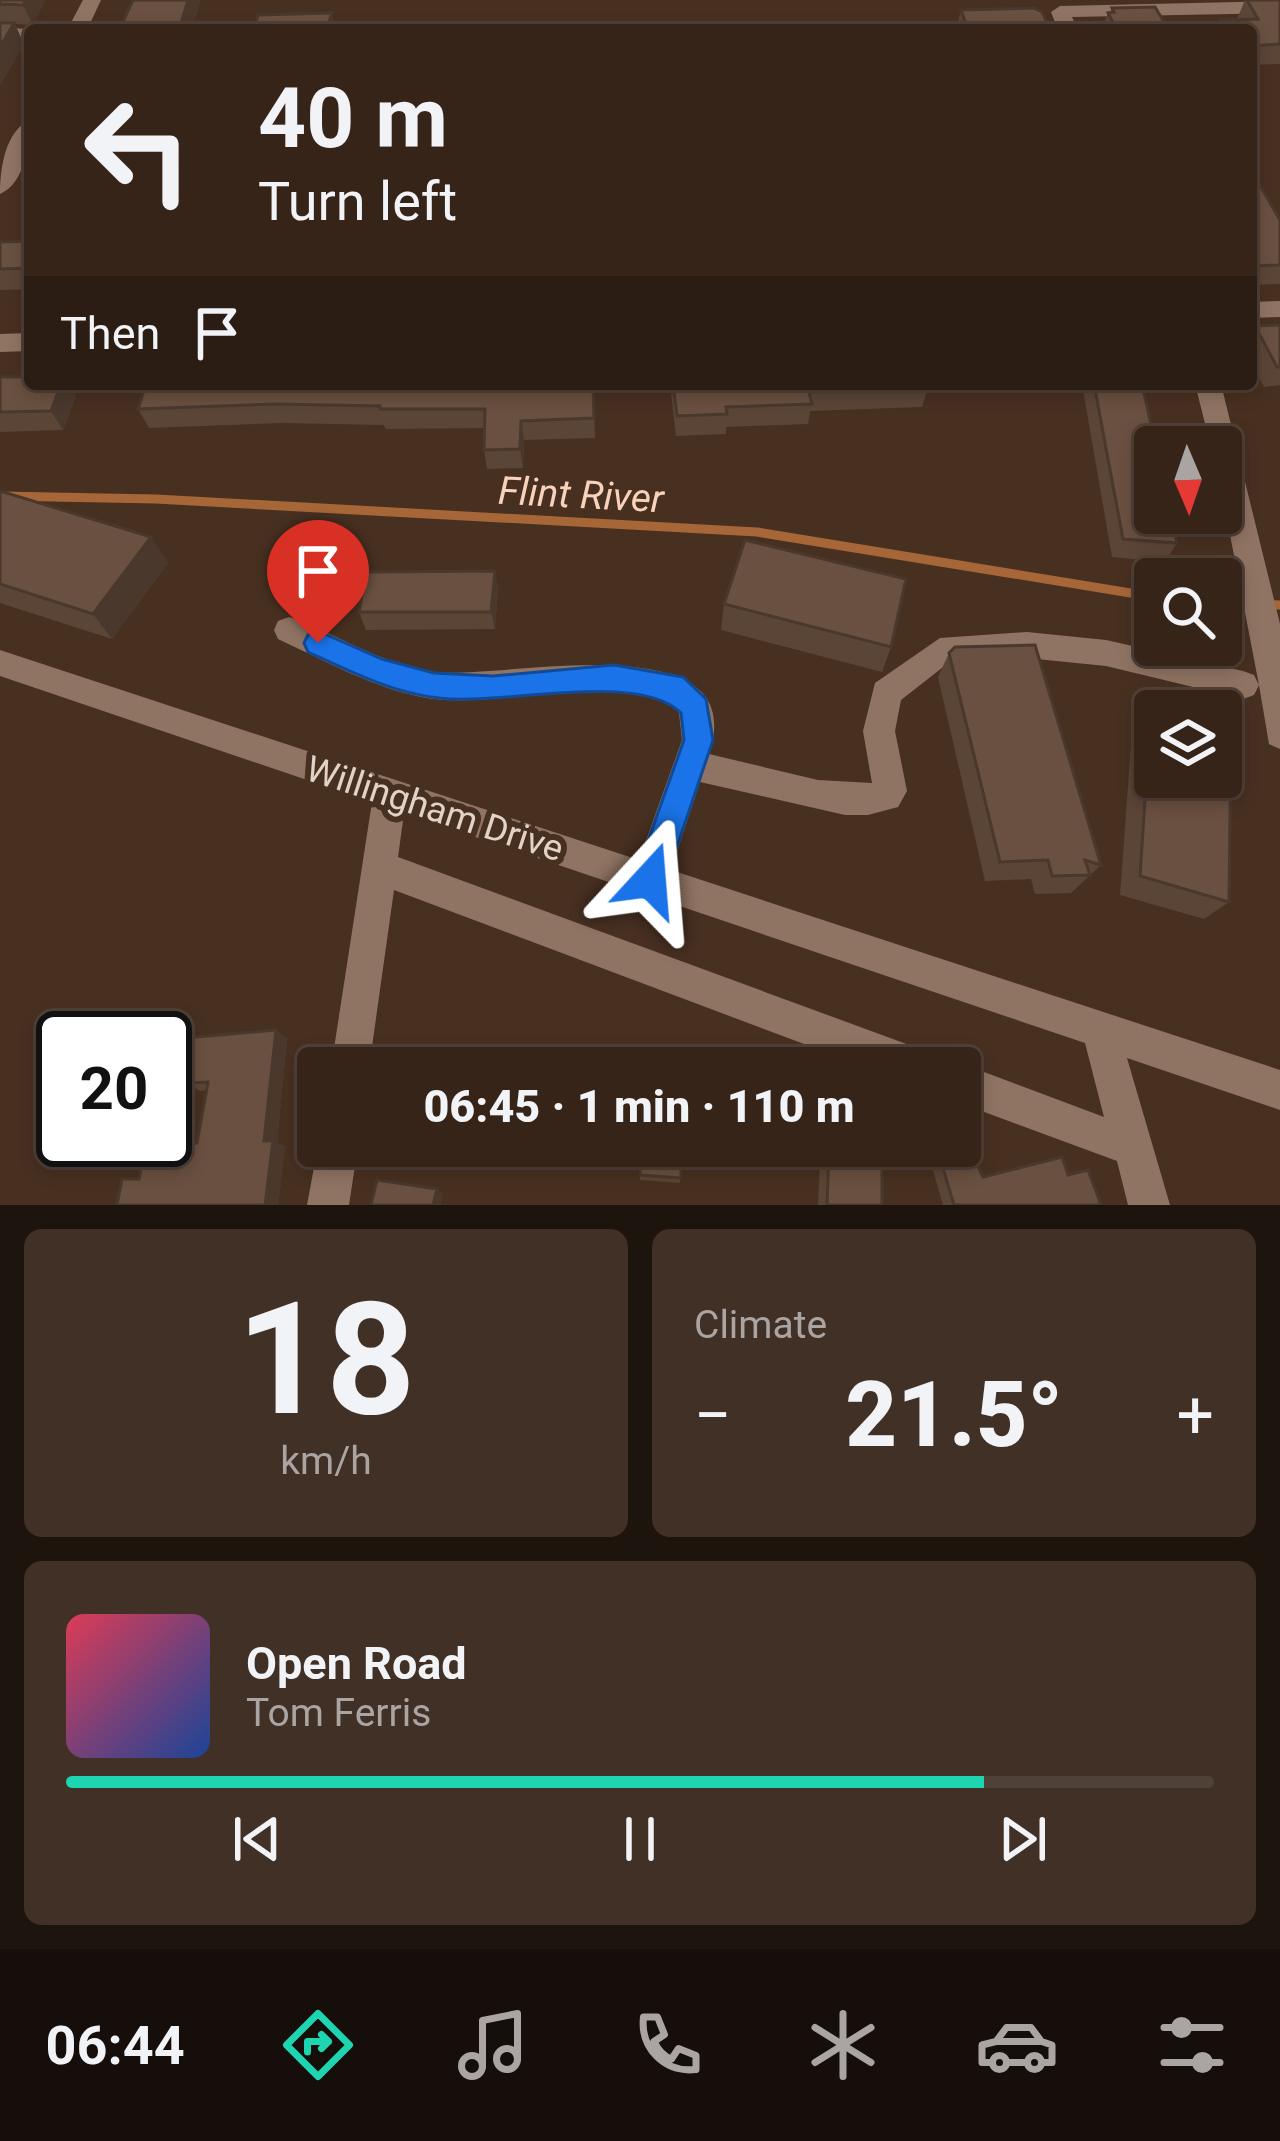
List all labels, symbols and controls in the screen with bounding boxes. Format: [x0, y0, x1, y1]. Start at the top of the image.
text: 40 m [258, 69, 448, 168]
icon: left [60, 72, 216, 228]
text: Turn left [258, 170, 457, 233]
icon: arrive [184, 300, 250, 366]
text: Then [60, 307, 160, 360]
north arrow [1134, 426, 1242, 534]
map controls [1134, 426, 1242, 798]
water label: Flint River [497, 468, 666, 522]
pin [267, 520, 369, 643]
icon: arrive [285, 538, 351, 604]
button: search [1134, 558, 1242, 666]
button: layers [1134, 690, 1242, 798]
street label: Willingham Drive [301, 748, 569, 870]
position arrow [587, 817, 713, 943]
speed limit sign: 20 [36, 1011, 192, 1167]
text: 06:45 · 1 min · 110 m [423, 1080, 855, 1133]
text: 18 [236, 1268, 416, 1451]
text: Climate [694, 1302, 827, 1348]
text: 21.5° [845, 1363, 1063, 1468]
text: − [694, 1377, 732, 1454]
text: + [1177, 1377, 1214, 1454]
text: km/h [280, 1438, 372, 1484]
text: Open Road [246, 1637, 467, 1690]
text: Tom Ferris [246, 1690, 431, 1736]
icon: previous [224, 1806, 290, 1872]
icon: pause [607, 1806, 673, 1872]
icon: next [990, 1806, 1056, 1872]
icon: directions [276, 2003, 360, 2087]
icon: music [451, 2003, 535, 2087]
icon: phone [626, 2003, 710, 2087]
icon: climate [801, 2003, 885, 2087]
icon: car [975, 2003, 1059, 2087]
icon: filters [1150, 2003, 1234, 2087]
text: 06:44 [45, 2014, 185, 2077]

